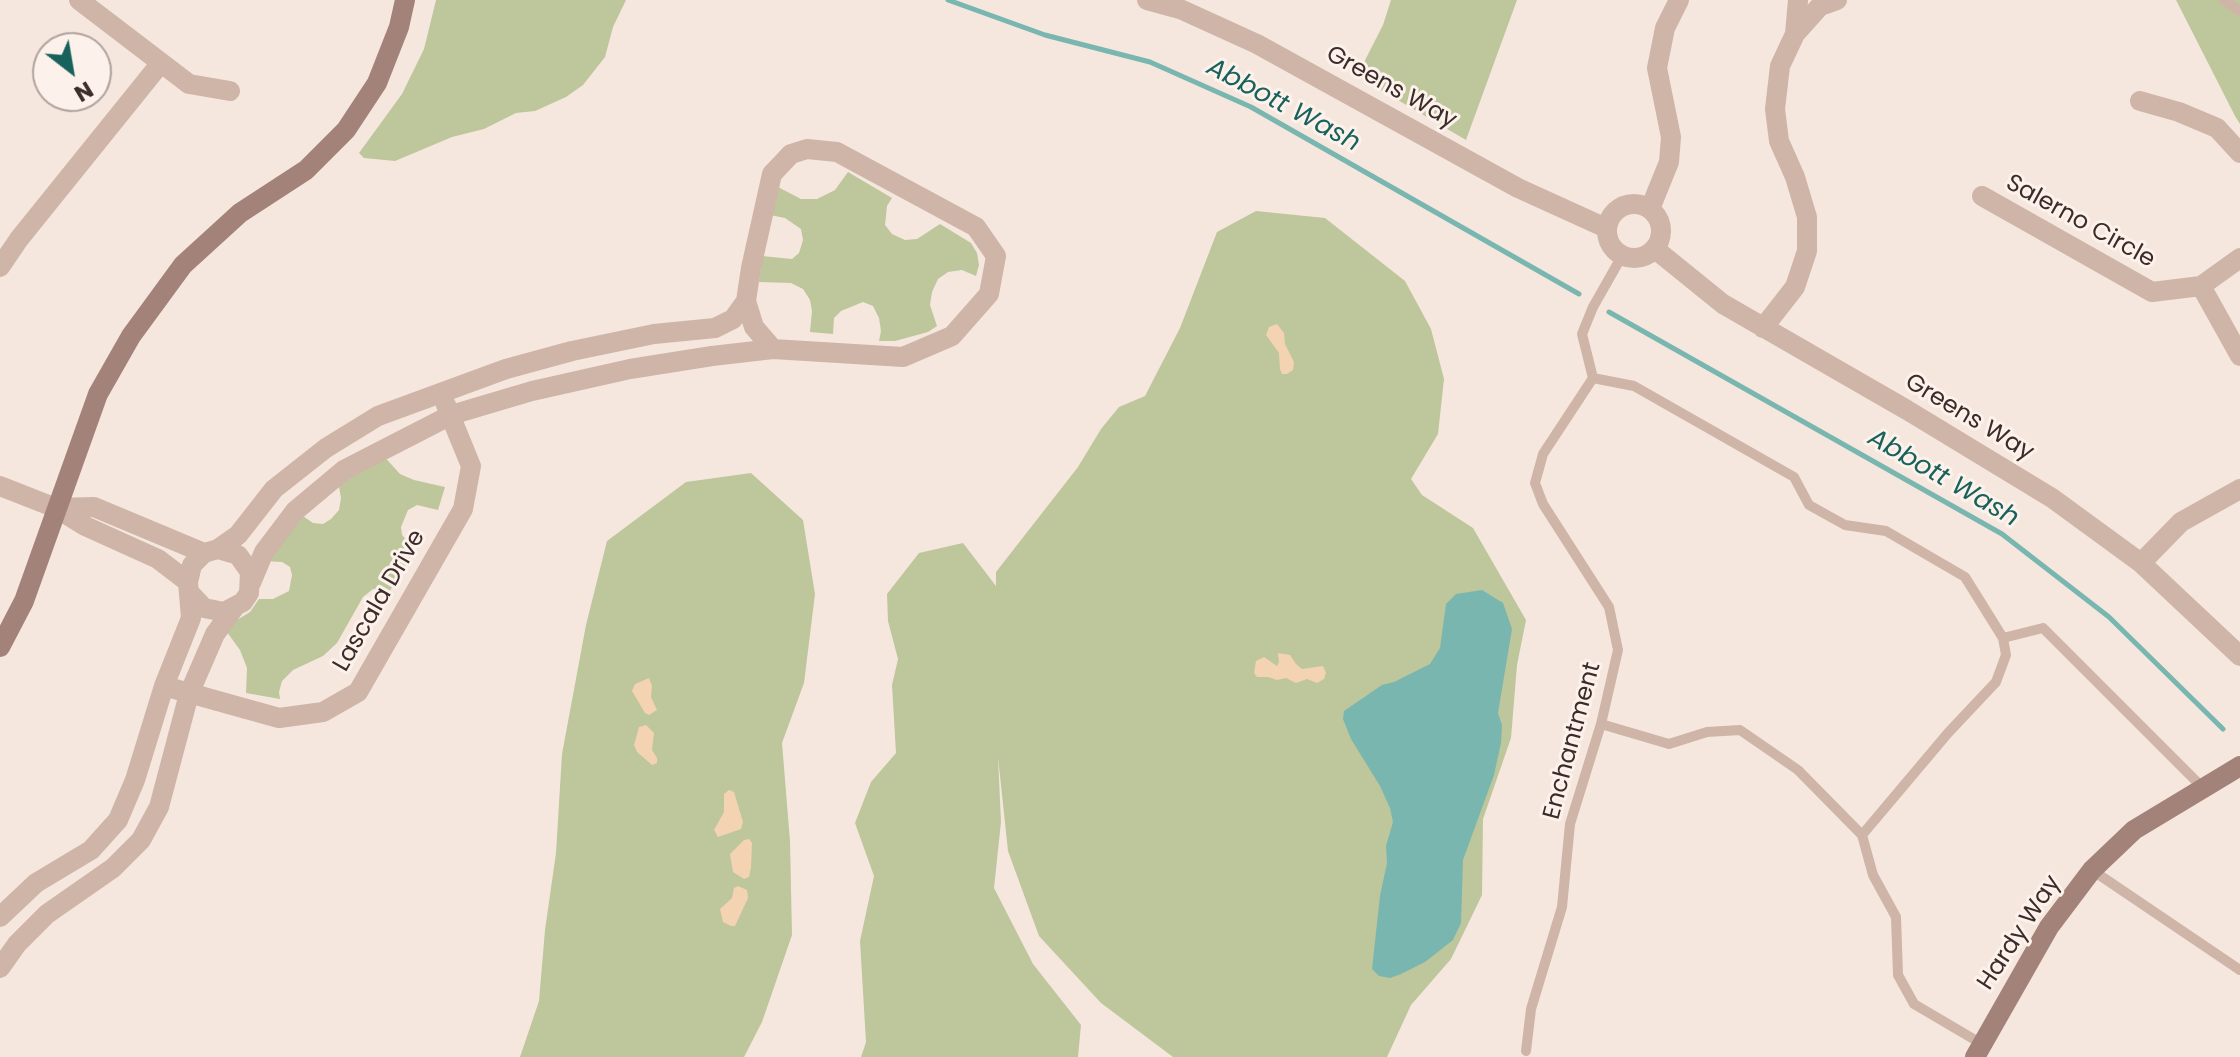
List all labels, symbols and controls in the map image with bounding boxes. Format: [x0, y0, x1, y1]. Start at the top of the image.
north arrow [32, 32, 112, 112]
street label: Greens Way [1321, 40, 1461, 136]
water label: Abbott Wash [1201, 53, 1365, 159]
text: N [69, 74, 99, 109]
street label: Salerno Circle [2000, 169, 2160, 275]
street label: Greens Way [1900, 368, 2038, 468]
water label: Abbott Wash [1862, 423, 2024, 535]
street label: Lascala Drive [328, 525, 432, 677]
street label: Enchantment [1538, 659, 1608, 823]
street label: Hardy Way [1972, 870, 2068, 996]

